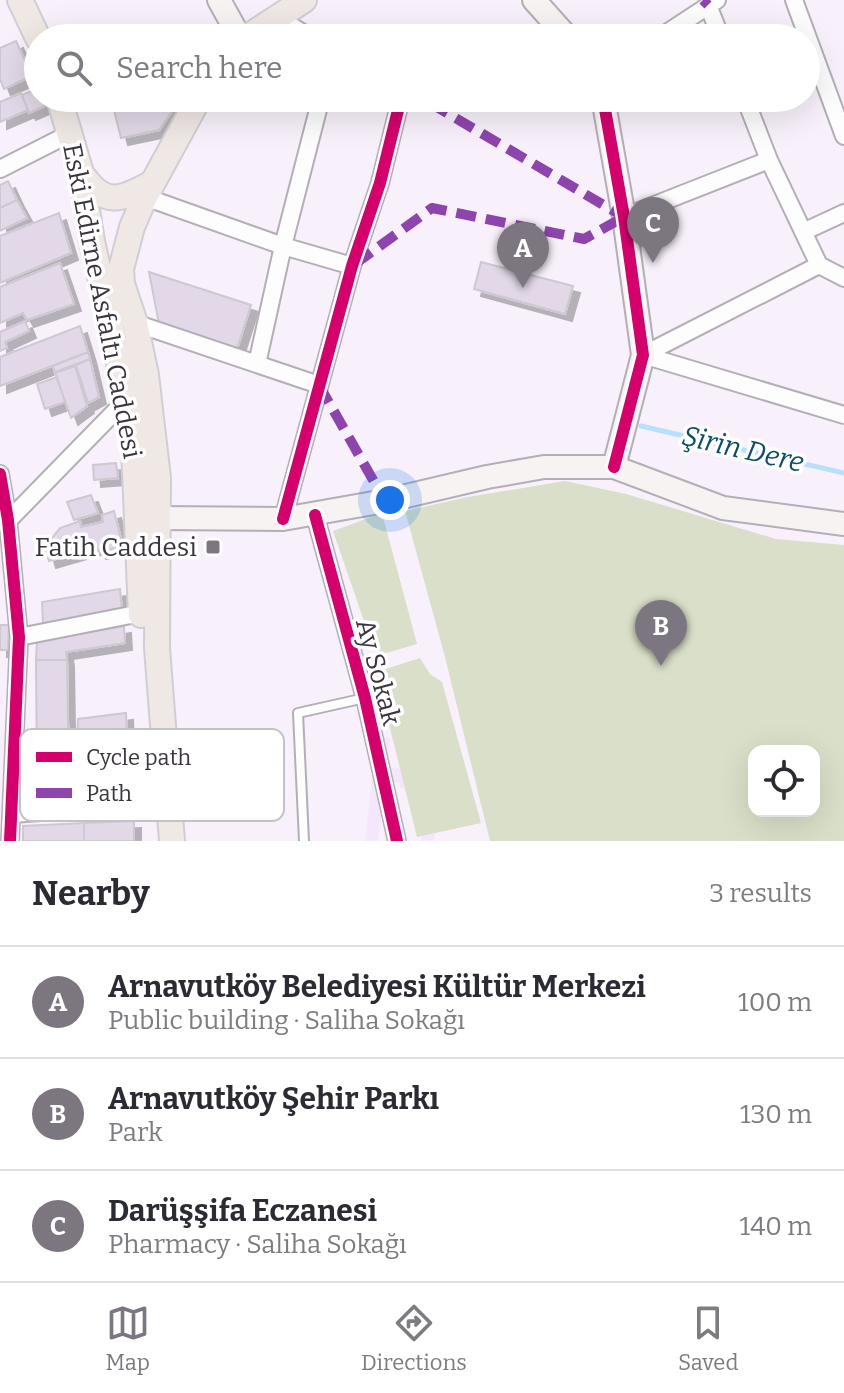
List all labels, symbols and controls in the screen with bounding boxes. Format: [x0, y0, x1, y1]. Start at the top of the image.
search box [24, 24, 820, 112]
icon: search [52, 46, 96, 90]
text: Search here [116, 50, 283, 86]
street label: Eski Edirne Asfaltı Caddesi [56, 141, 148, 461]
pin: C [627, 197, 679, 263]
pin: A [497, 222, 549, 288]
water label: Şirin Dere [679, 419, 807, 479]
your location [370, 480, 410, 520]
place label: Fatih Caddesi [35, 532, 197, 563]
marker: Fatih Caddesi [204, 538, 222, 556]
pin: B [635, 600, 687, 666]
street label: Ay Sokak [349, 615, 407, 729]
legend [20, 729, 284, 821]
text: Cycle path [86, 744, 191, 771]
map controls [748, 745, 820, 817]
button: locate [748, 745, 820, 817]
text: Path [86, 780, 132, 807]
text: Nearby [32, 873, 150, 914]
text: 3 results [709, 878, 812, 909]
text: Arnavutköy Belediyesi Kültür Merkezi [108, 969, 646, 1005]
text: A [49, 987, 67, 1018]
text: 100 m [738, 987, 812, 1018]
text: Public building · Saliha Sokağı [108, 1005, 465, 1036]
text: Arnavutköy Şehir Parkı [108, 1081, 439, 1117]
text: B [50, 1099, 66, 1130]
text: 130 m [740, 1099, 812, 1130]
text: Park [108, 1117, 163, 1148]
text: Darüşşifa Eczanesi [108, 1193, 377, 1229]
text: C [50, 1211, 66, 1242]
text: 140 m [740, 1211, 812, 1242]
text: Pharmacy · Saliha Sokağı [108, 1229, 407, 1260]
tab: Map [106, 1301, 150, 1376]
tab: Directions [361, 1301, 467, 1376]
tab: Saved [678, 1301, 738, 1376]

